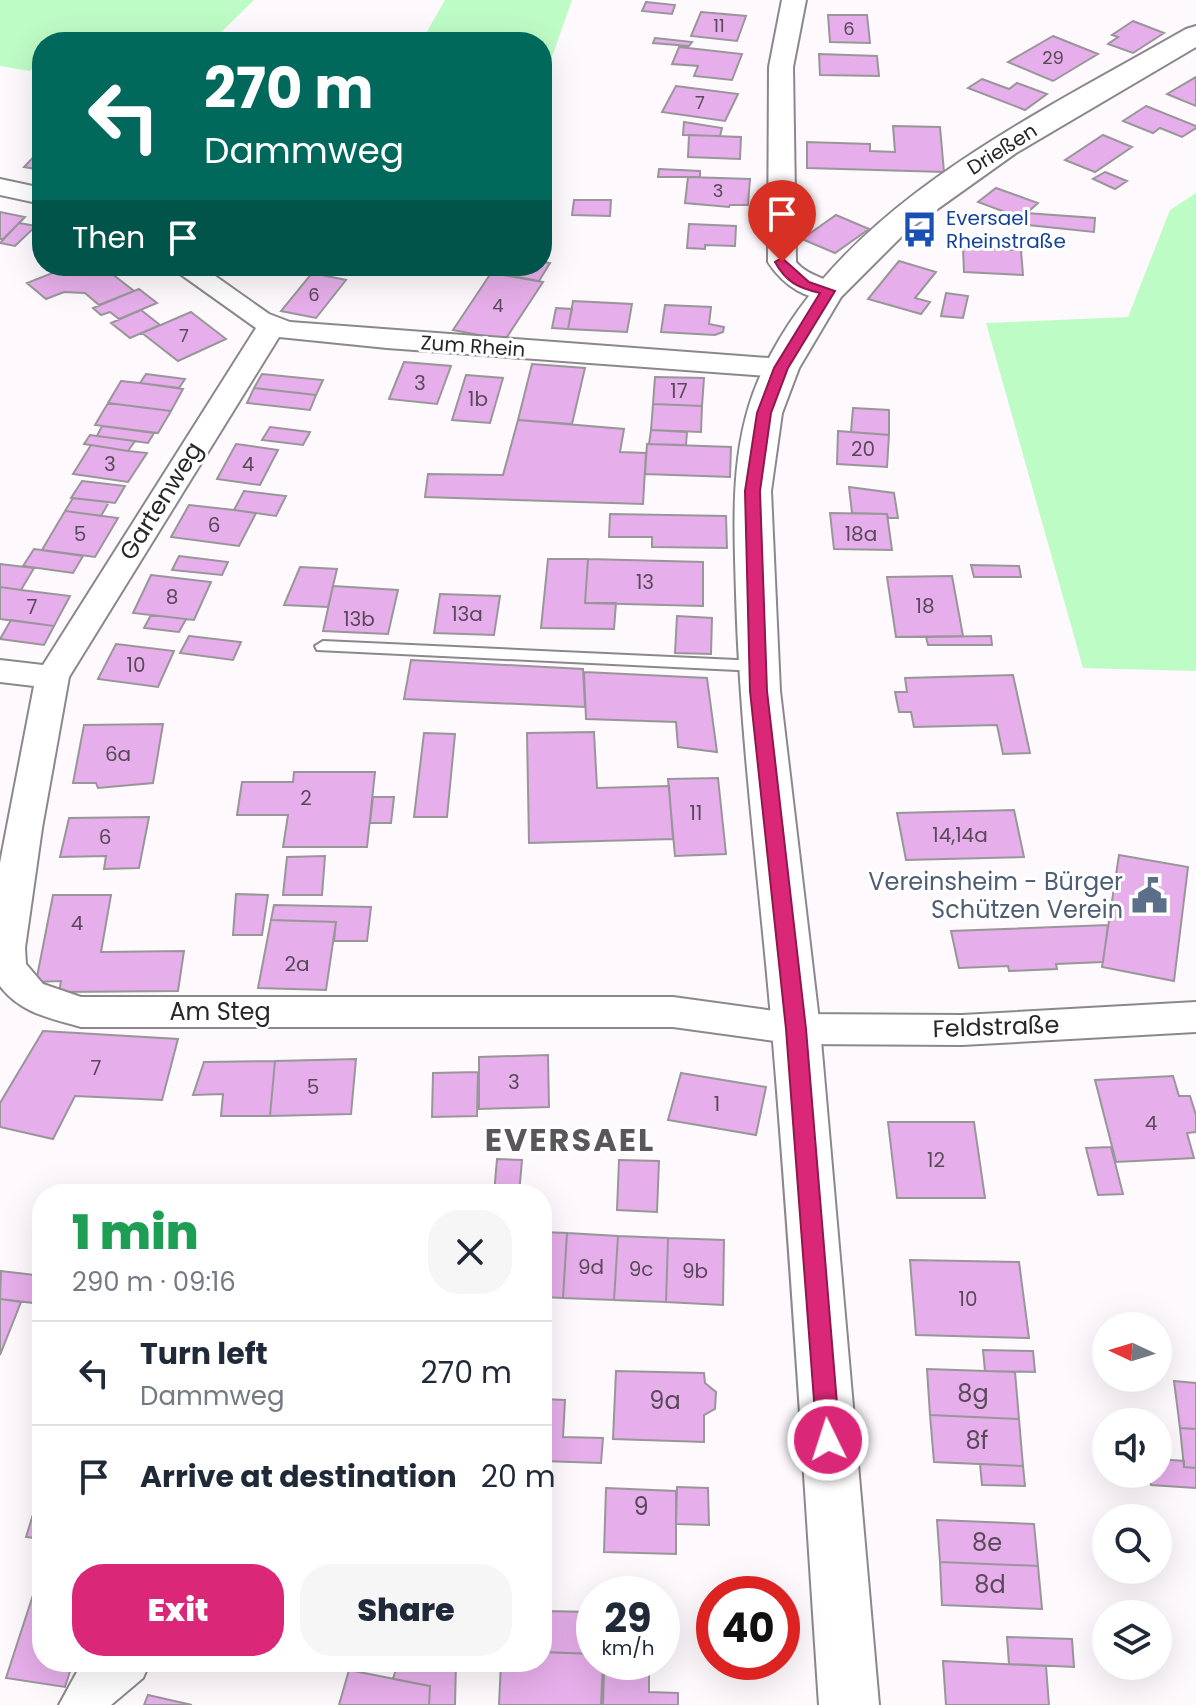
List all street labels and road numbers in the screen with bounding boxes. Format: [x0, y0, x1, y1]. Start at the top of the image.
street label: Drießen [962, 117, 1042, 181]
street label: Zum Rhein [420, 328, 526, 364]
street label: Gartenweg [111, 435, 210, 566]
street label: Am Steg [169, 995, 271, 1028]
street label: Feldstraße [932, 1008, 1060, 1045]

